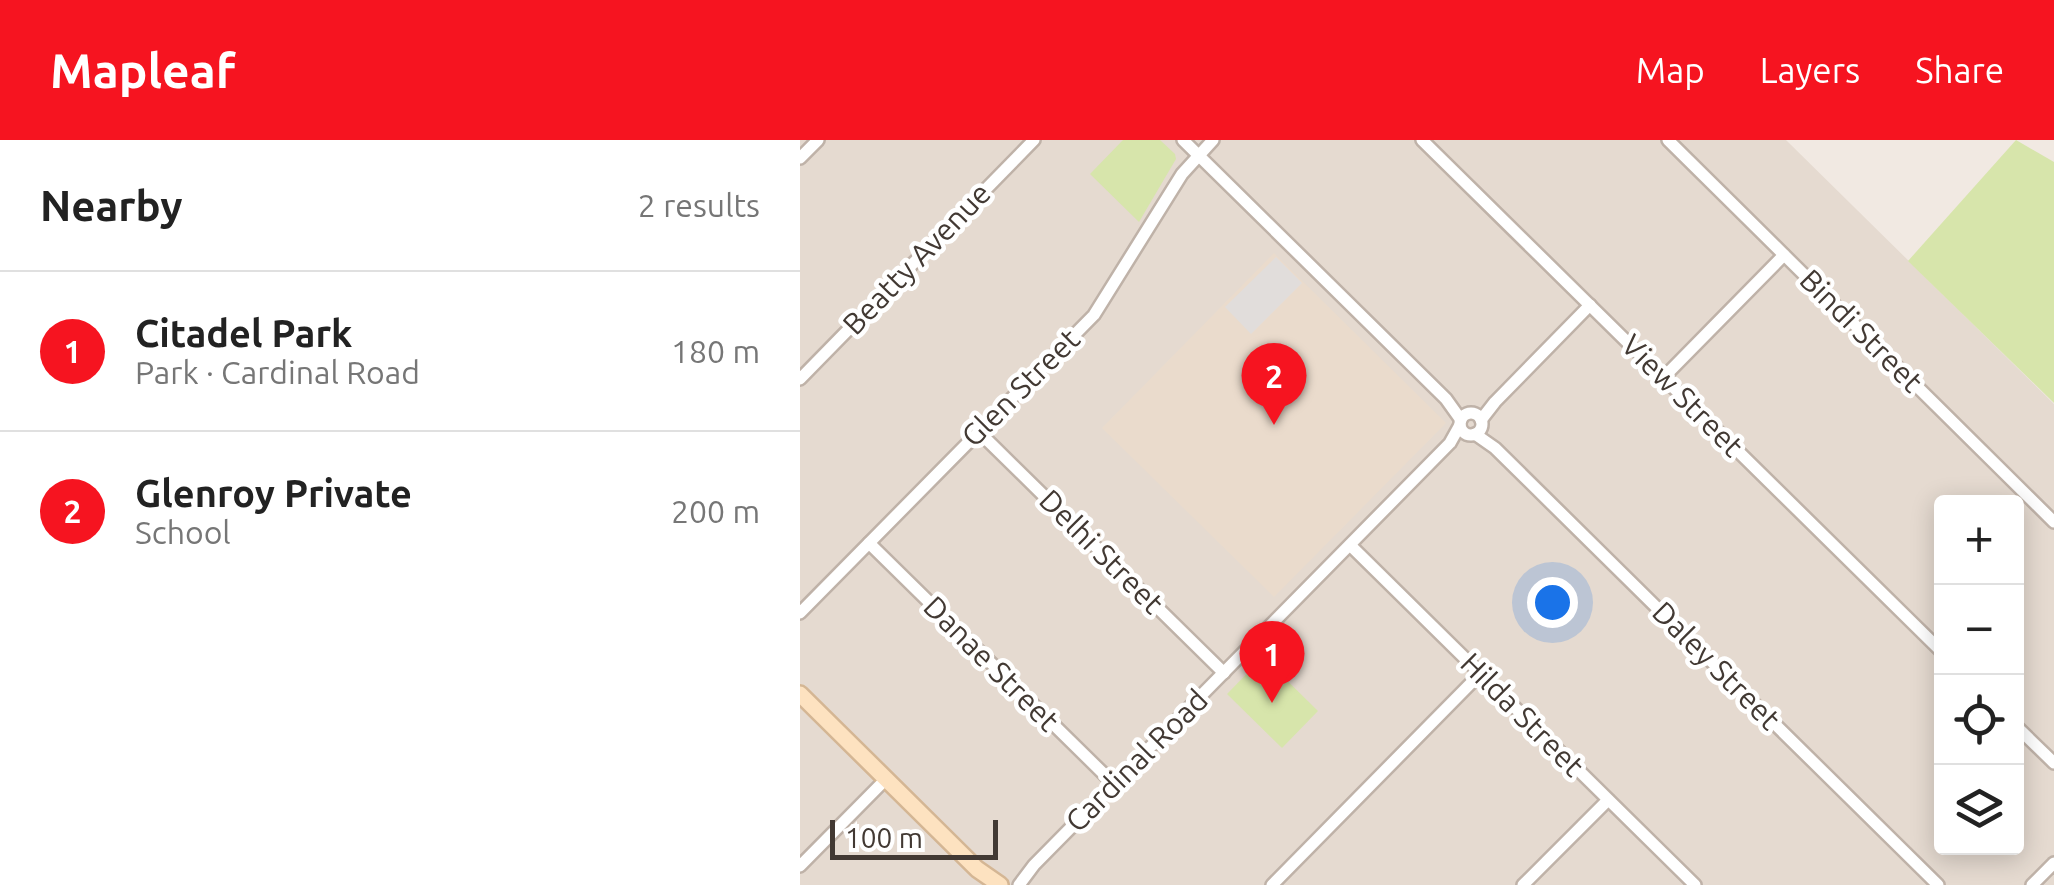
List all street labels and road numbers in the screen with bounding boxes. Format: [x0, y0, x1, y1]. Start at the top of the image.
street label: Beatty Avenue [836, 176, 997, 341]
street label: Bindi Street [1793, 262, 1930, 399]
street label: Glen Street [955, 321, 1086, 453]
street label: View Street [1615, 327, 1751, 463]
street label: Delhi Street [1033, 482, 1171, 620]
street label: Danae Street [917, 589, 1066, 738]
street label: Daley Street [1646, 595, 1788, 736]
street label: Hilda Street [1454, 646, 1591, 783]
street label: Cardinal Road [1058, 682, 1214, 838]

